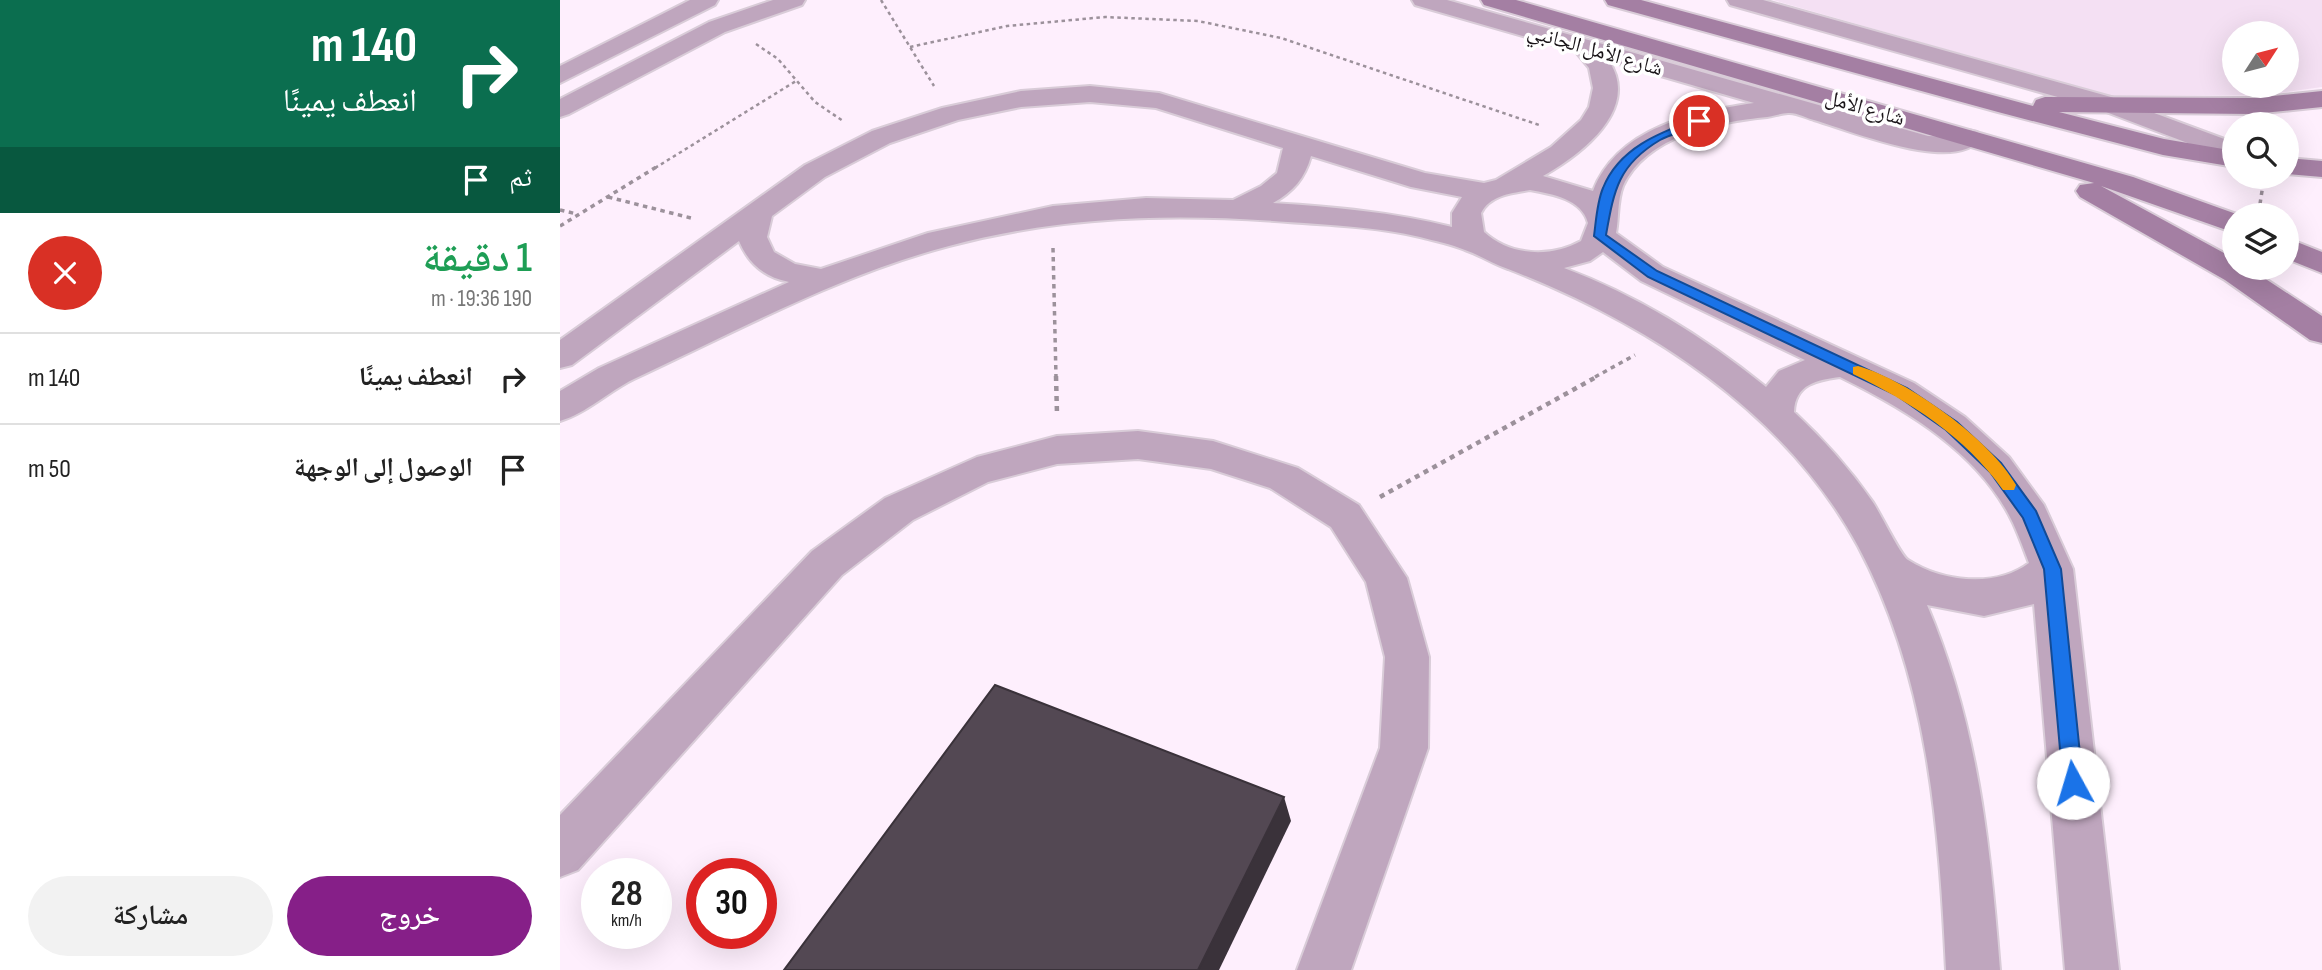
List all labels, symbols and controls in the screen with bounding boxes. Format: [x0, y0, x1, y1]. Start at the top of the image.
text: 140 m [311, 17, 417, 76]
street label: شارع الأمل الجانبي [1524, 19, 1666, 84]
north arrow [2222, 21, 2300, 98]
map controls [2222, 21, 2299, 280]
icon: right [441, 28, 532, 119]
text: انعطف يمينًا [283, 82, 417, 121]
street label: شارع الأمل [1823, 85, 1907, 131]
pin [1669, 91, 1729, 151]
icon: arrive [1680, 102, 1718, 140]
button: search [2222, 112, 2299, 189]
icon: arrive [457, 161, 495, 199]
text: ثم [509, 163, 532, 194]
button: layers [2222, 203, 2299, 280]
text: 1 دقيقة [422, 233, 532, 284]
button: close [28, 236, 102, 310]
text: 190 m · 19:36 [431, 285, 532, 313]
icon: right [494, 360, 532, 398]
text: انعطف يمينًا [359, 362, 473, 393]
text: 140 m [28, 363, 80, 394]
icon: arrive [494, 451, 532, 489]
text: الوصول إلى الوجهة [294, 453, 473, 484]
text: 50 m [28, 454, 71, 485]
position arrow [2036, 746, 2110, 820]
speed limit sign: 30 [686, 858, 777, 949]
text: 28 [611, 873, 642, 916]
button: مشاركة [28, 876, 273, 956]
button: خروج [287, 876, 532, 956]
text: km/h [611, 910, 642, 931]

